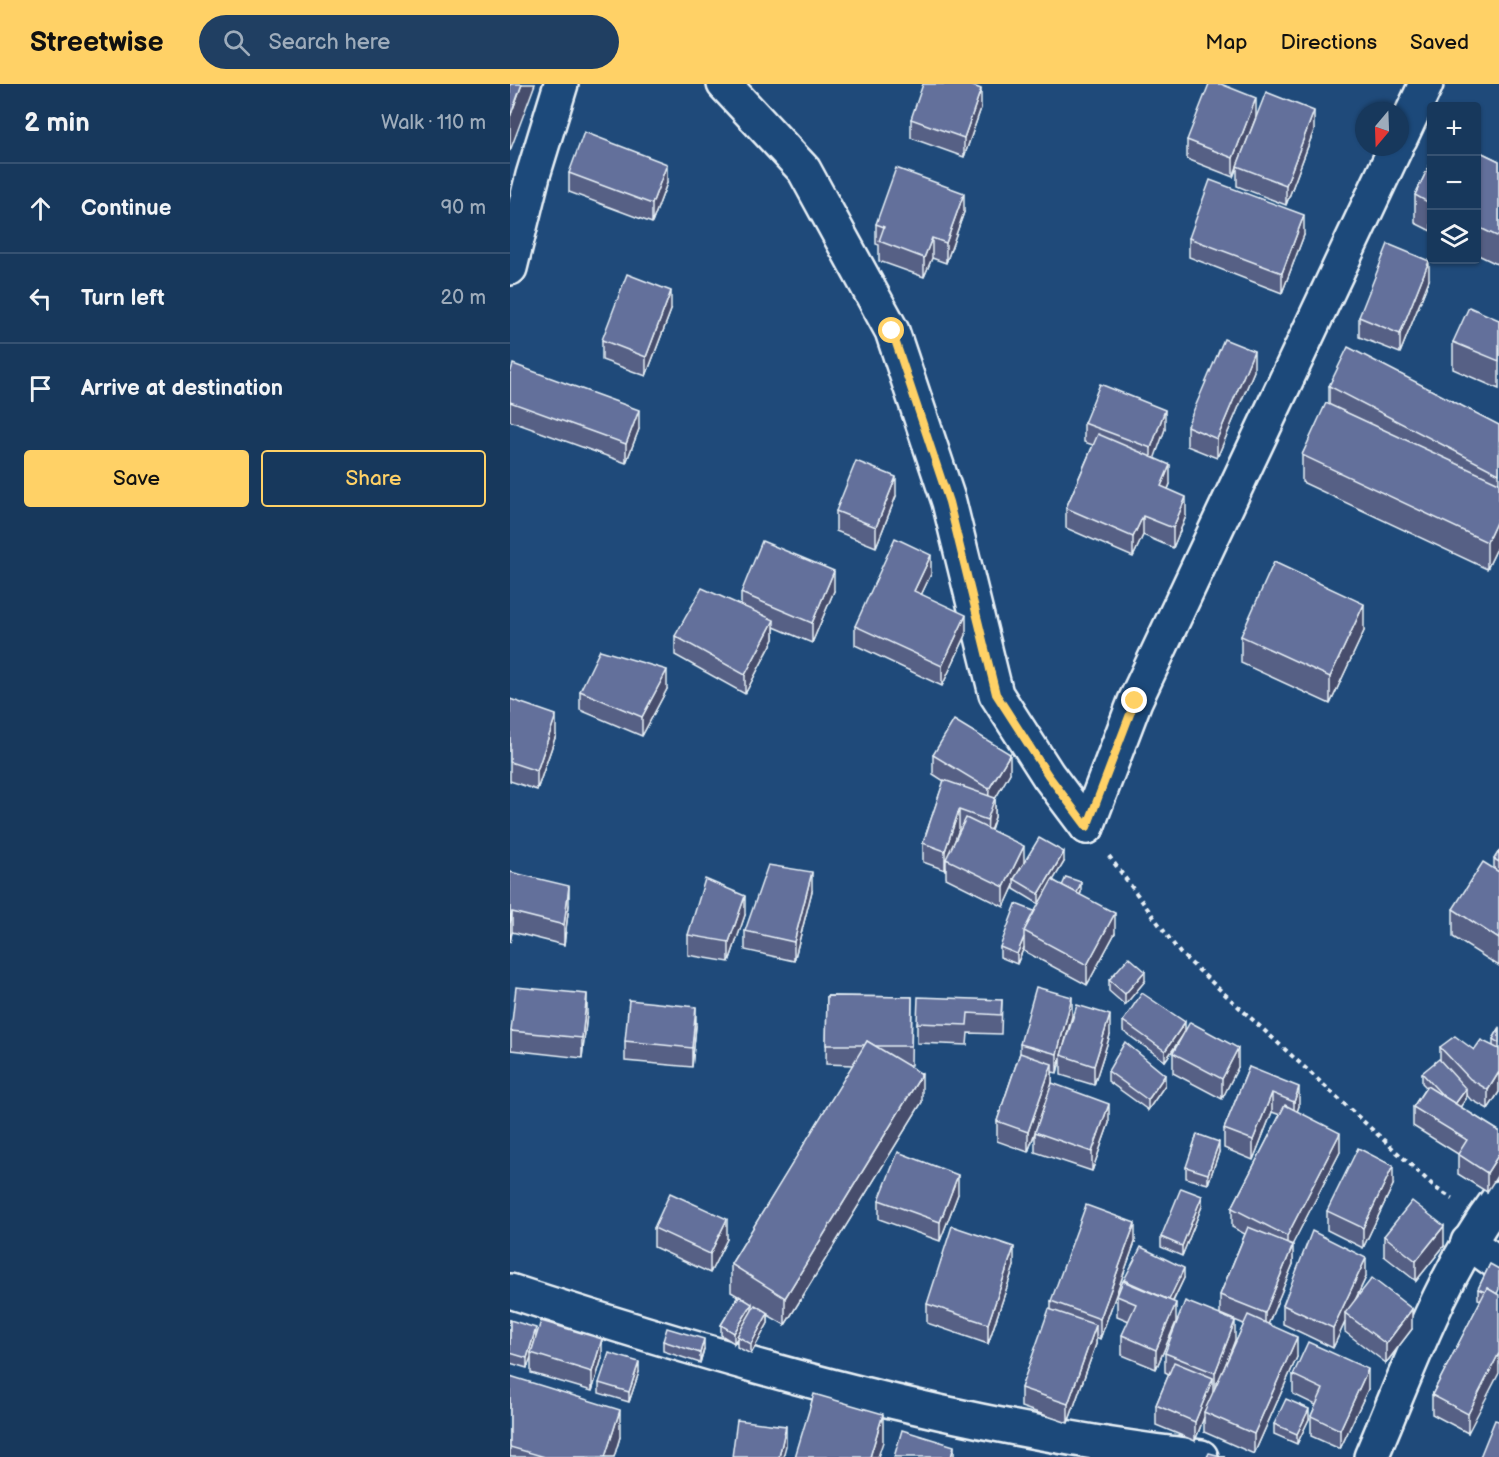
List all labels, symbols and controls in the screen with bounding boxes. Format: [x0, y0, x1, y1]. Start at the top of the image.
search box [199, 15, 619, 69]
text: Streetwise [30, 26, 163, 59]
icon: search [220, 26, 253, 59]
text: Search here [268, 29, 390, 56]
text: Map [1205, 30, 1248, 55]
text: Directions [1281, 30, 1377, 55]
text: Saved [1410, 30, 1469, 55]
north arrow [1355, 102, 1409, 156]
map controls [1427, 102, 1481, 264]
button: + [1427, 102, 1481, 156]
text: 2 min [24, 108, 90, 139]
text: Walk · 110 m [381, 111, 486, 135]
button: − [1427, 156, 1481, 210]
icon: ahead [24, 192, 57, 225]
text: Continue [81, 195, 171, 222]
text: 90 m [441, 196, 486, 220]
button: layers [1427, 210, 1481, 264]
icon: left [24, 282, 57, 315]
text: Turn left [81, 285, 165, 312]
text: 20 m [441, 286, 486, 310]
route start [878, 317, 904, 343]
icon: arrive [24, 372, 57, 405]
text: Arrive at destination [81, 375, 283, 402]
button: Save [24, 450, 249, 507]
button: Share [261, 450, 486, 507]
route end [1121, 687, 1147, 713]

